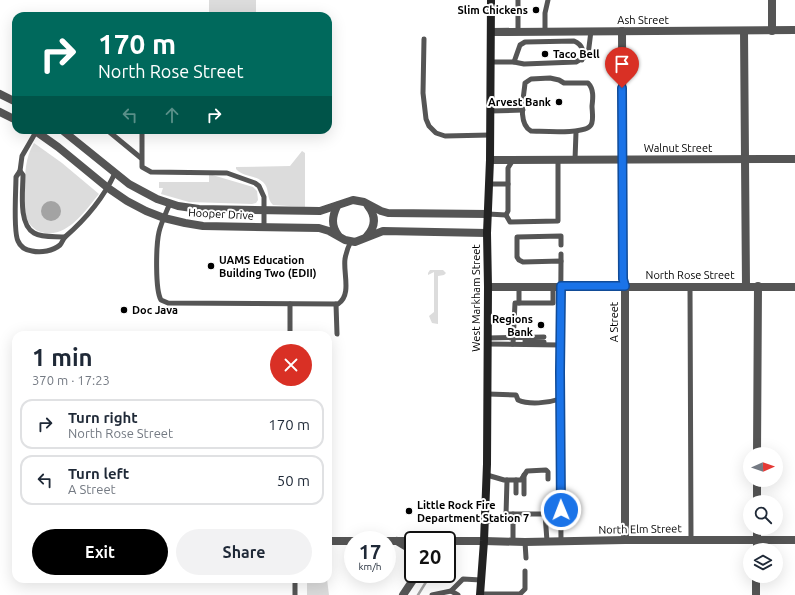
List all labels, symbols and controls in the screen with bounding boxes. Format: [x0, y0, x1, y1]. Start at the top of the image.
place label: Slim Chickens [458, 4, 528, 16]
marker: Slim Chickens [531, 5, 541, 15]
street label: Ash Street [617, 14, 669, 26]
icon: right [32, 28, 84, 80]
text: 170 m [98, 28, 176, 59]
pin [605, 47, 639, 88]
place label: Taco Bell [553, 48, 600, 60]
marker: Taco Bell [540, 49, 550, 59]
icon: arrive [611, 53, 633, 75]
text: North Rose Street [98, 61, 244, 81]
place label: Arvest Bank [488, 96, 552, 108]
marker: Arvest Bank [554, 97, 564, 107]
icon: left [119, 104, 141, 126]
icon: ahead [161, 104, 183, 126]
icon: right [203, 104, 225, 126]
street label: Walnut Street [644, 142, 713, 154]
street label: Hooper Drive [188, 206, 254, 222]
street label: West Markham Street [470, 244, 482, 352]
place label: UAMS Education Building Two (EDII) [219, 254, 317, 280]
marker: UAMS Education Building Two (EDII) [206, 261, 216, 271]
street label: North Rose Street [646, 269, 735, 281]
street label: A Street [608, 301, 620, 342]
place label: Doc Java [132, 304, 178, 316]
marker: Doc Java [119, 305, 129, 315]
place label: Regions Bank [492, 313, 534, 338]
marker: Regions Bank [536, 320, 546, 330]
text: 1 min [32, 344, 93, 371]
button: close [270, 344, 312, 386]
text: 370 m · 17:23 [32, 373, 110, 387]
text: Turn right [68, 409, 138, 426]
icon: right [34, 413, 56, 435]
text: 170 m [268, 416, 310, 433]
text: North Rose Street [68, 426, 173, 440]
north arrow [743, 447, 783, 487]
map controls [743, 447, 783, 583]
text: Turn left [68, 465, 129, 482]
icon: left [34, 469, 56, 491]
text: 50 m [277, 472, 310, 489]
text: A Street [68, 482, 116, 496]
position arrow [540, 489, 582, 531]
button: search [743, 495, 783, 535]
place label: Little Rock Fire Department Station 7 [417, 499, 529, 524]
marker: Little Rock Fire Department Station 7 [404, 506, 414, 516]
street label: North Elm Street [598, 522, 682, 536]
button: Exit [32, 529, 168, 575]
button: Share [176, 529, 312, 575]
speed limit sign: 20 [404, 531, 456, 583]
text: 17 [359, 540, 381, 563]
button: layers [743, 543, 783, 583]
text: km/h [358, 561, 382, 572]

